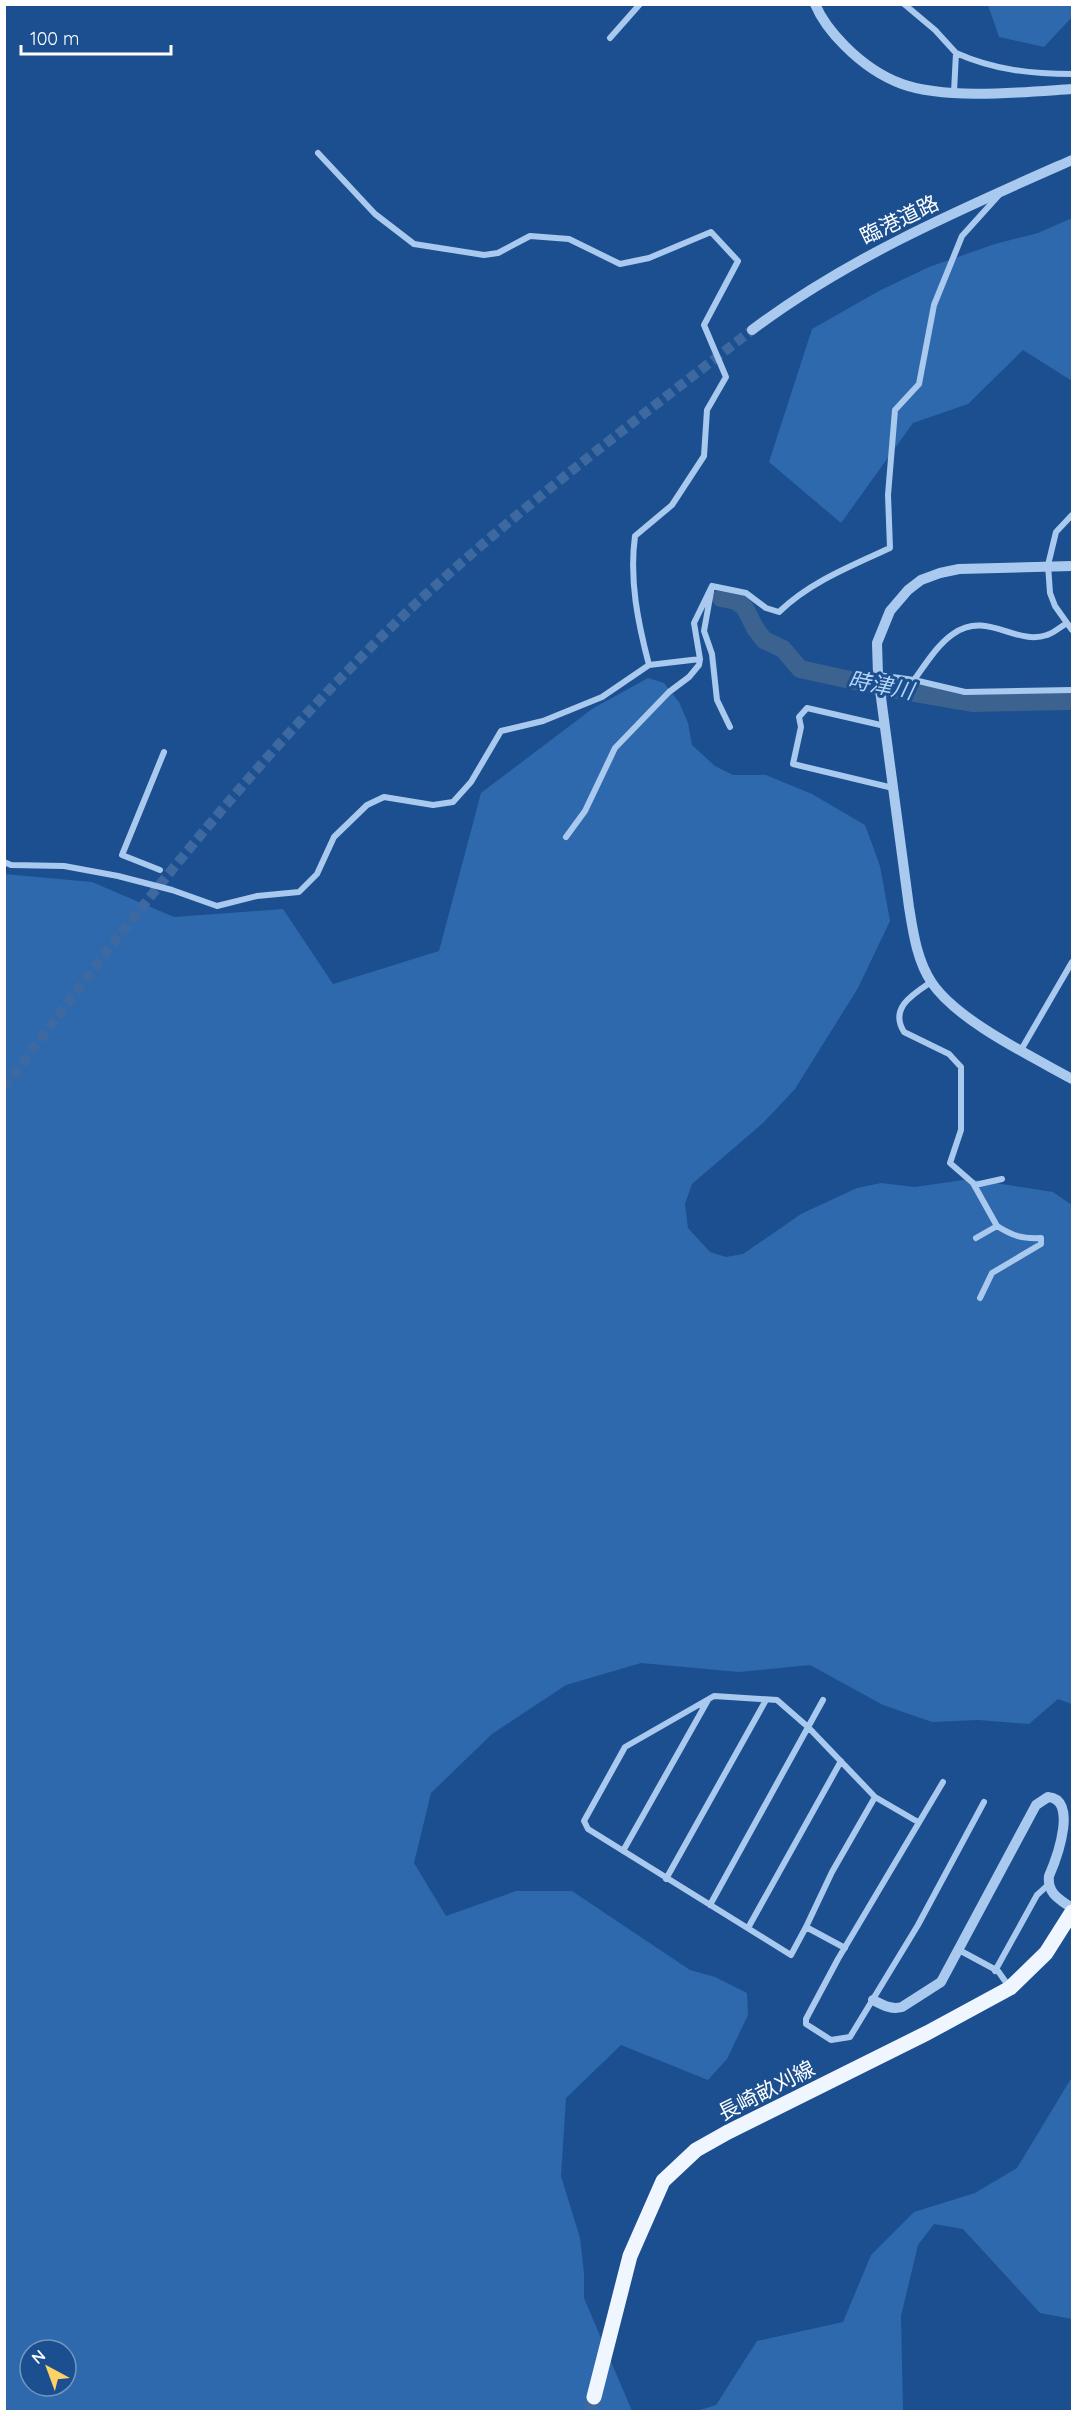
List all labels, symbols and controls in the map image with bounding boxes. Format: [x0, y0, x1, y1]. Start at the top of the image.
scale bar [21, 18, 171, 56]
text: 100 m [30, 27, 79, 50]
street label: 臨港道路 [856, 189, 942, 249]
water label: 時津川 [846, 665, 918, 705]
street label: 長崎畝刈線 [713, 2055, 819, 2125]
north arrow [18, 2338, 78, 2398]
text: N [27, 2345, 49, 2368]

